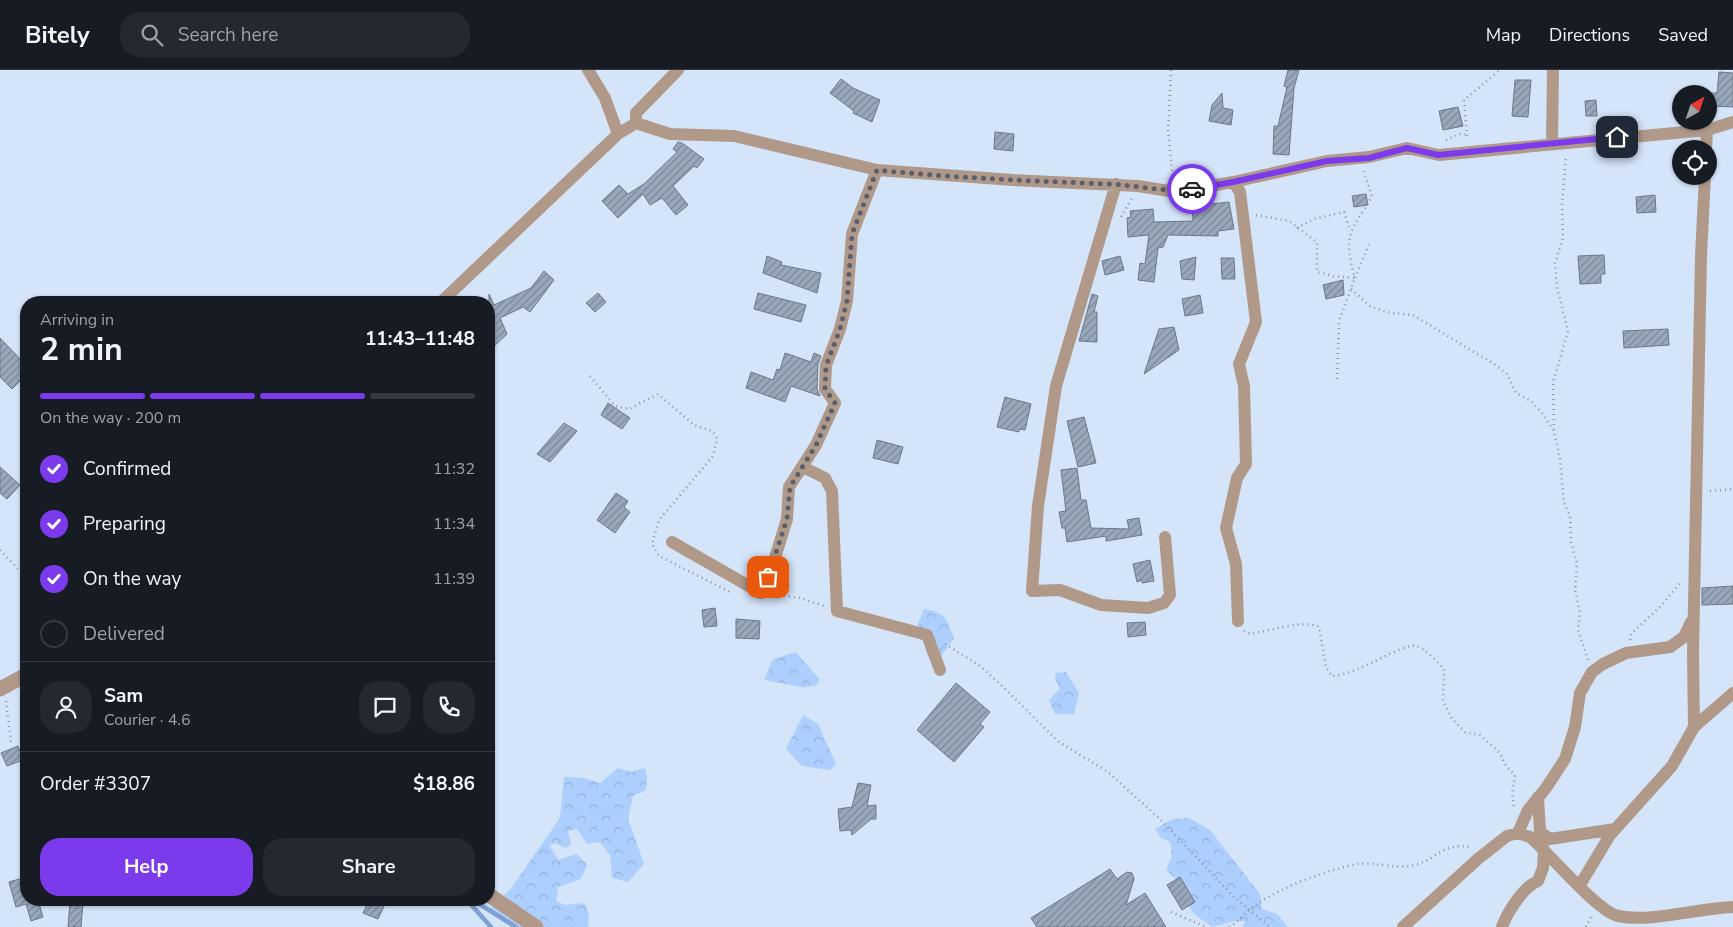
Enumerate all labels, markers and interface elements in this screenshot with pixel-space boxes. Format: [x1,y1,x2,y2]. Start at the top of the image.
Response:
search box [120,12,470,57]
text: Bitely [25,19,90,51]
icon: search [138,21,166,49]
text: Search here [178,22,278,48]
text: Map [1486,23,1521,47]
text: Directions [1549,23,1630,47]
text: Saved [1658,23,1708,47]
north arrow [1672,85,1718,130]
map controls [1672,85,1717,185]
pin [1596,116,1638,158]
icon: home [1603,123,1631,151]
button: locate [1672,140,1717,185]
courier [1167,164,1217,214]
icon: car [1178,175,1206,203]
text: Arriving in [40,309,114,331]
text: 11:43–11:48 [365,326,475,352]
text: 2 min [40,328,123,371]
text: On the way · 200 m [40,407,181,429]
icon: check [40,455,68,483]
text: Confirmed [83,456,171,482]
text: 11:32 [433,458,475,480]
icon: check [40,510,68,538]
text: Preparing [83,511,166,537]
text: 11:34 [433,513,475,535]
pin [747,556,789,598]
icon: bag [754,563,782,591]
icon: check [40,565,68,593]
text: On the way [83,566,181,592]
text: 11:39 [433,568,475,590]
text: Delivered [83,621,165,647]
button: person [40,681,92,733]
button: chat [359,681,411,733]
button: phone [423,681,475,733]
text: Sam [104,683,143,709]
text: Courier · 4.6 [104,709,190,731]
text: Order #3307 [40,771,151,797]
text: $18.86 [413,771,475,797]
button: Help [40,838,253,896]
button: Share [263,838,475,896]

